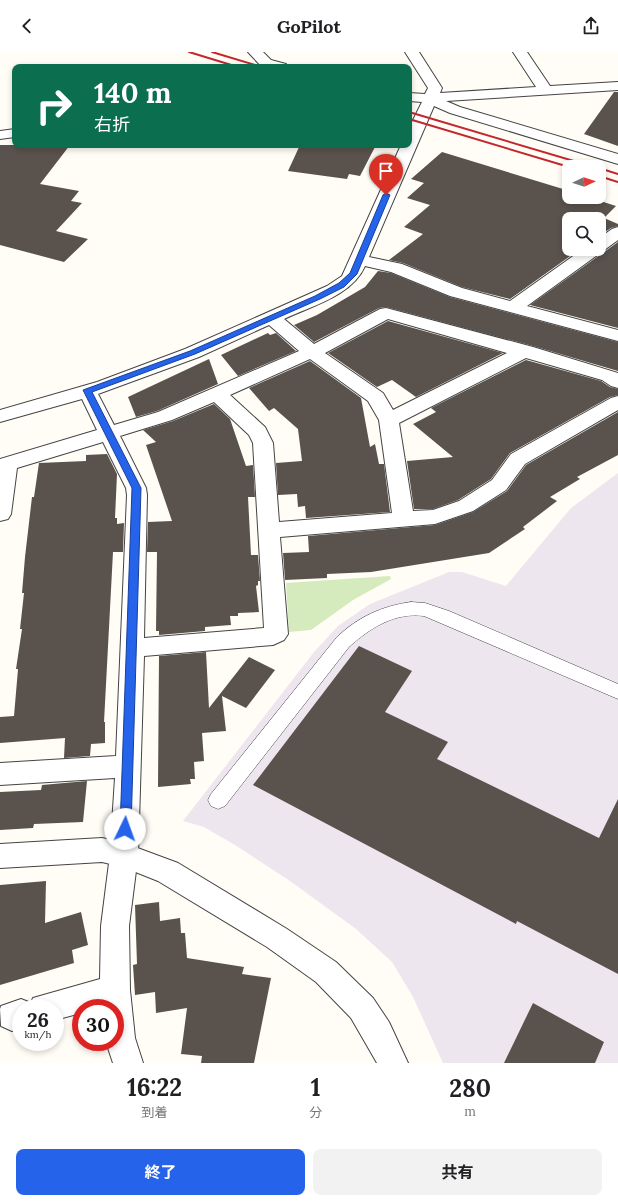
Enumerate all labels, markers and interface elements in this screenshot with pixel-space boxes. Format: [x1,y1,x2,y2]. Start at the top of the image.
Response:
icon: back [16,15,38,37]
text: GoPilot [277,15,341,38]
icon: share [580,15,602,37]
text: 140 m [94,75,172,111]
icon: right [28,80,80,132]
text: 右折 [94,113,130,136]
pin [369,154,403,195]
icon: arrive [375,160,397,182]
north arrow [562,160,606,204]
map controls [562,160,606,256]
button: search [562,212,606,256]
position arrow [104,808,146,850]
speed limit sign: 30 [72,999,124,1051]
text: 26 [27,1007,49,1032]
text: km/h [24,1028,52,1041]
text: 16:22 [127,1072,182,1103]
text: 1 [311,1072,321,1103]
text: 280 [449,1073,491,1104]
text: m [464,1103,476,1120]
text: 到着 [142,1104,168,1121]
text: 分 [309,1104,322,1121]
button: 終了 [16,1149,305,1195]
button: 共有 [313,1149,602,1195]

